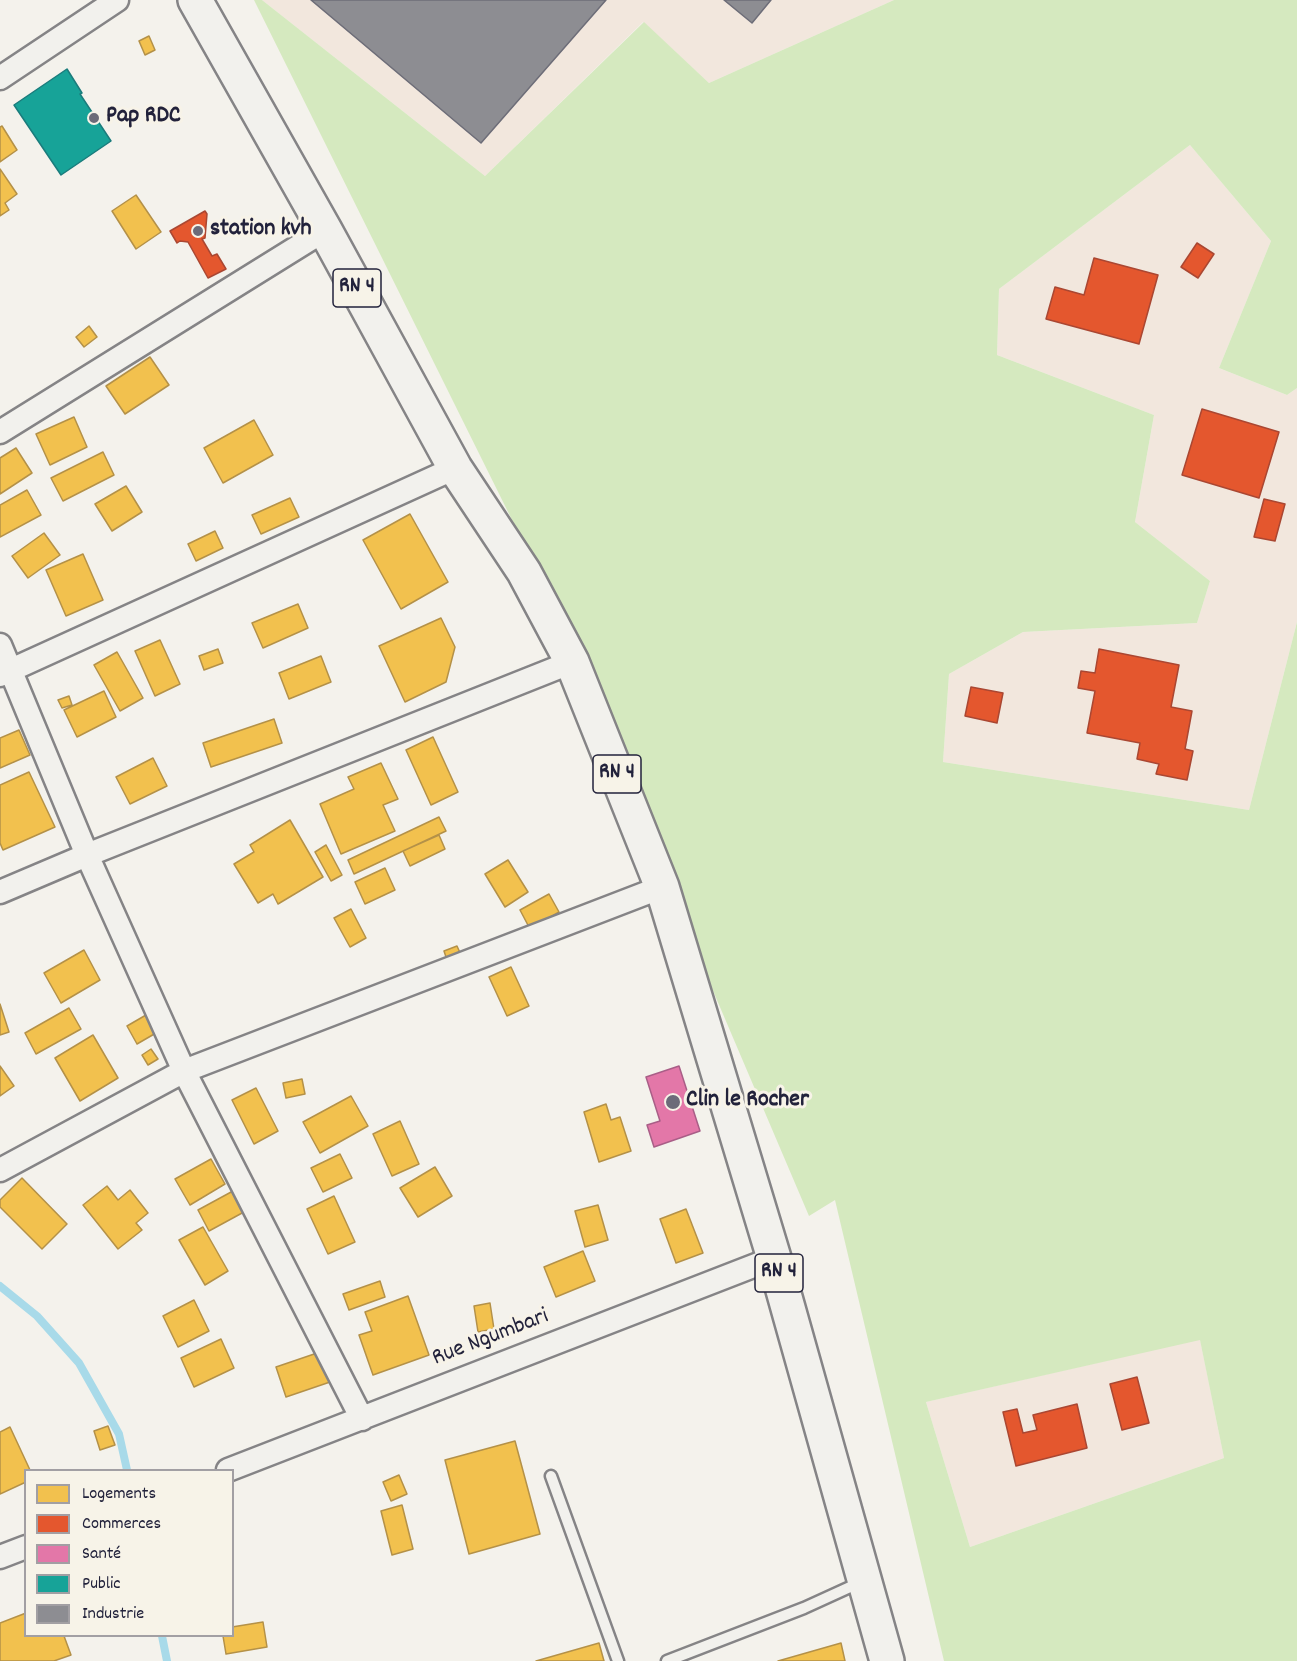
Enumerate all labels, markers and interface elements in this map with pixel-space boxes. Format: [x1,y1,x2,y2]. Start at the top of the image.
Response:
place label: Pap RDC [106,104,181,132]
marker: Pap RDC [87,111,101,125]
place label: station kvh [210,217,312,245]
marker: station kvh [191,224,205,238]
road number: RN 4 [333,269,381,307]
road number: RN 4 [593,755,641,793]
place label: Clin le Rocher [686,1088,809,1116]
marker: Clin le Rocher [664,1093,682,1111]
road number: RN 4 [755,1254,803,1292]
street label: Rue Ngumbari [429,1304,553,1374]
legend [24,1469,234,1637]
text: Logements [82,1482,156,1507]
text: Commerces [82,1512,161,1537]
text: Santé [82,1542,121,1567]
text: Public [82,1572,121,1597]
text: Industrie [82,1602,144,1627]

